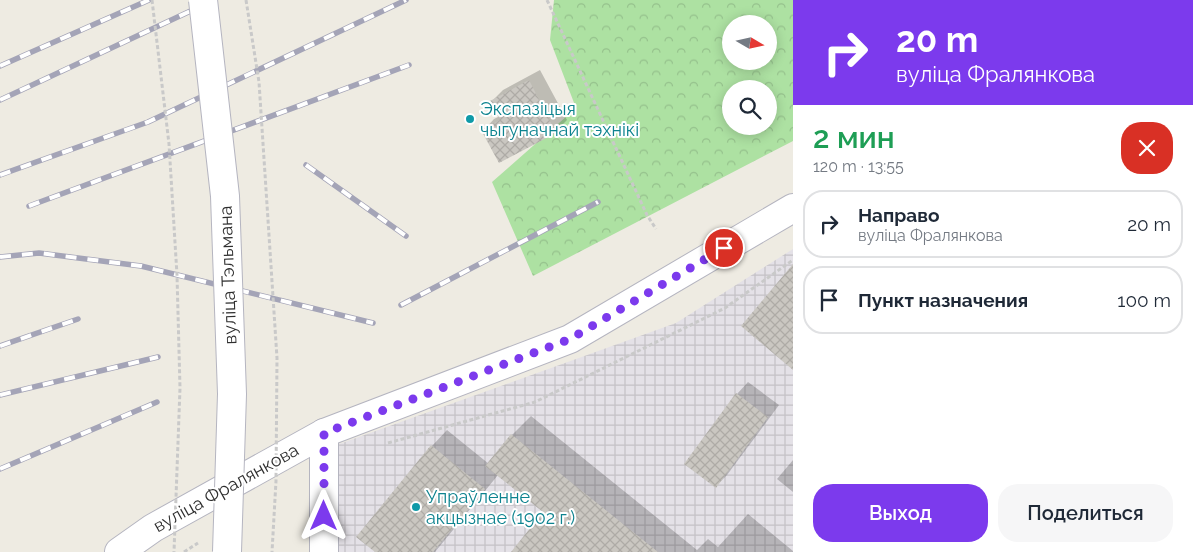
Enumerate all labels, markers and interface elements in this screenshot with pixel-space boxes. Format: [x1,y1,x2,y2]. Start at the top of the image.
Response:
north arrow [722,15,778,70]
map controls [722,15,777,135]
text: 20 m [896,19,978,60]
icon: right [813,20,878,85]
text: вуліца Фралянкова [896,61,1095,87]
button: search [722,80,777,135]
place label: Экспазіцыя чыгуначнай тэхнікі [480,98,639,140]
marker: Экспазіцыя чыгуначнай тэхнікі [464,113,476,125]
text: 2 мин [813,120,895,155]
button: close [1121,122,1173,174]
text: 120 m · 13:55 [813,157,904,176]
text: Направо [858,204,939,226]
street label: вуліца Тэльмана [215,205,240,345]
icon: right [815,210,843,238]
text: 20 m [1127,213,1171,235]
text: вуліца Фралянкова [858,226,1003,245]
pin [703,227,745,269]
icon: arrive [710,234,738,262]
icon: arrive [815,286,843,314]
text: Пункт назначения [858,289,1028,311]
text: 100 m [1117,289,1171,311]
street label: вуліца Фралянкова [149,439,302,536]
button: Выход [813,484,988,542]
button: Поделиться [998,484,1173,542]
place label: Упраўленне акцызнае (1902 г.) [426,486,575,528]
position arrow [297,489,349,541]
marker: Упраўленне акцызнае (1902 г.) [410,501,422,513]

